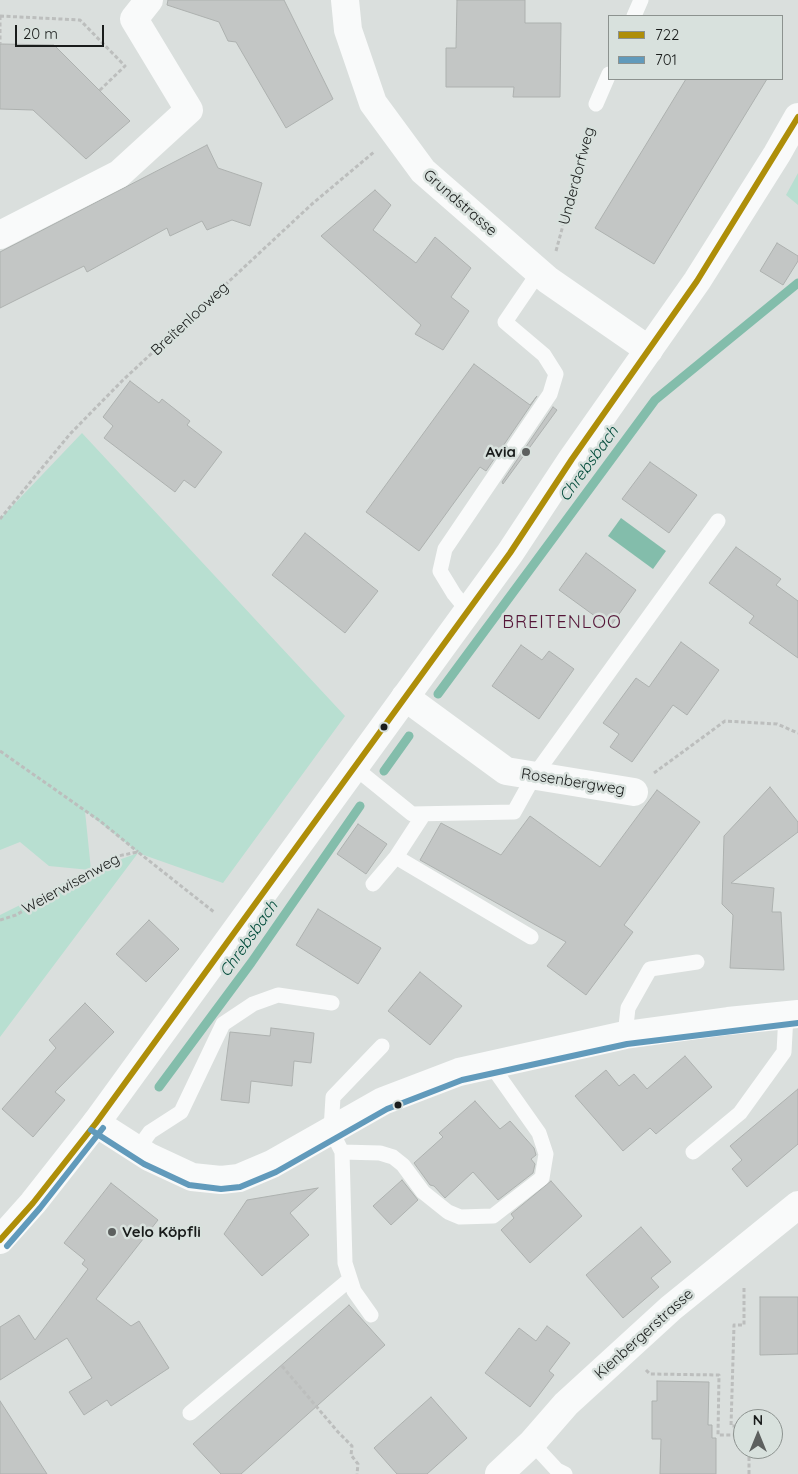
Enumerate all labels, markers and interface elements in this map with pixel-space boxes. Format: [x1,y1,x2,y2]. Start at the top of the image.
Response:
scale bar [18,15,106,47]
legend [608,15,783,80]
text: 20 m [23,24,58,43]
text: 722 [655,25,679,44]
text: 701 [655,50,677,69]
street label: Underdorfweg [555,125,599,227]
street label: Grundstrasse [419,166,501,240]
street label: Breitenlooweg [147,278,233,360]
water label: Chrebsbach [555,423,623,505]
place label: Avia [485,443,516,461]
marker: Avia [520,446,532,458]
district label: BREITENLOO [501,612,623,634]
unlabelled marker [379,722,389,732]
street label: Rosenbergweg [520,765,626,799]
street label: Weierwisenweg [19,850,123,918]
water label: Chrebsbach [216,897,282,981]
unlabelled marker [393,1100,403,1110]
place label: Velo Köpfli [122,1223,201,1241]
marker: Velo Köpfli [106,1226,118,1238]
street label: Kienbergerstrasse [591,1285,697,1383]
north arrow [733,1409,783,1459]
text: N [753,1411,763,1429]

